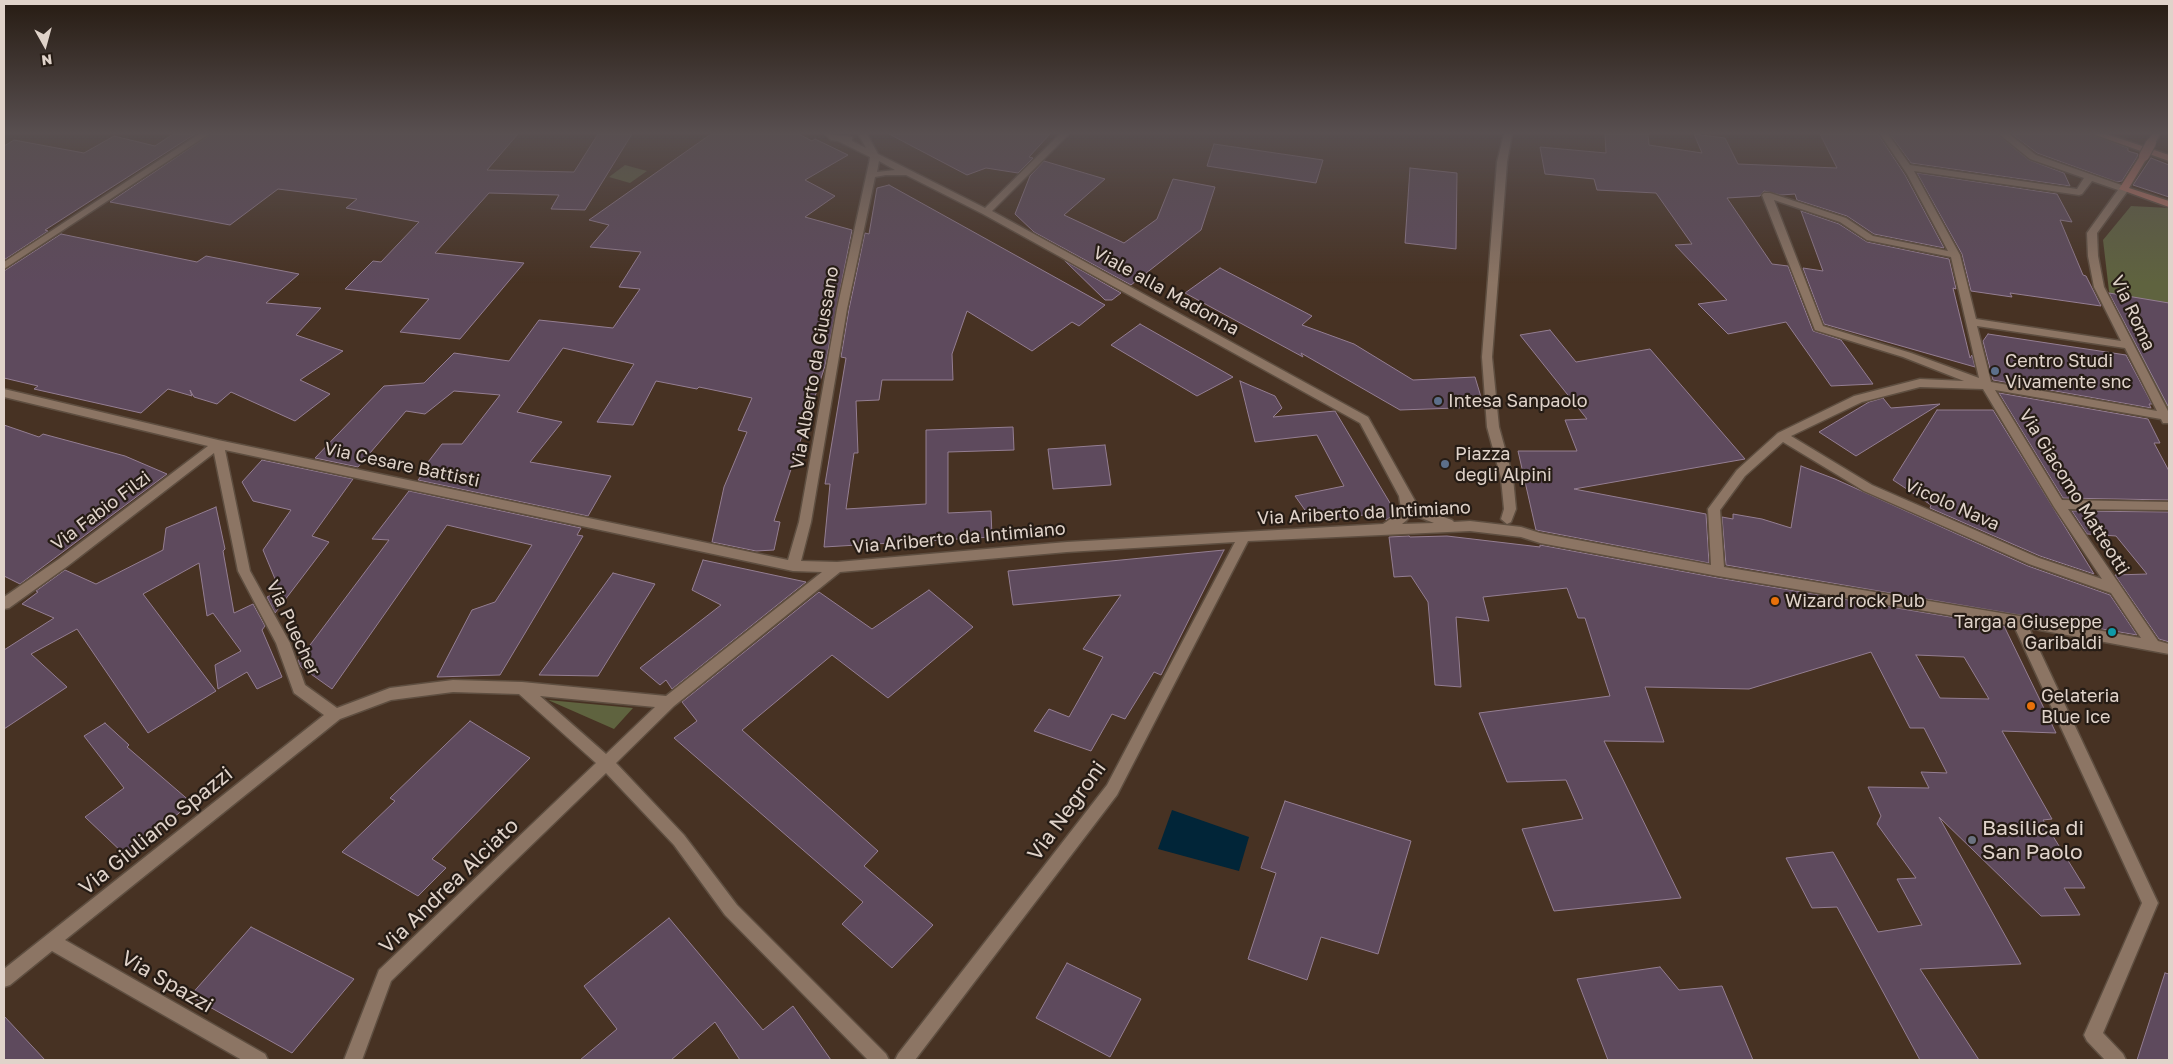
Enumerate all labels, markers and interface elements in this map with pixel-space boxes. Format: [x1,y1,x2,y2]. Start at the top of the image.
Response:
north arrow [20,20,70,70]
text: N [41,51,53,69]
street label: Viale alla Madonna [1089,242,1243,340]
street label: Via Alberto da Giussano [787,265,843,471]
street label: Via Roma [2106,272,2160,354]
place label: Centro Studi Vivamente snc [2005,350,2131,392]
marker: Centro Studi Vivamente snc [1989,365,2001,377]
place label: Intesa Sanpaolo [1448,390,1588,412]
marker: Intesa Sanpaolo [1432,395,1444,407]
street label: Via Giacomo Matteotti [2014,405,2134,579]
street label: Via Cesare Battisti [322,438,482,492]
place label: Piazza degli Alpini [1455,443,1552,486]
marker: Piazza degli Alpini [1439,458,1451,470]
street label: Via Fabio Filzi [47,467,155,555]
street label: Vicolo Nava [1901,474,2003,536]
street label: Via Ariberto da Intimiano [1257,497,1471,529]
street label: Via Ariberto da Intimiano [851,518,1067,558]
street label: Via Puecher [261,577,325,679]
place label: Wizard rock Pub [1785,590,1925,612]
marker: Wizard rock Pub [1769,595,1781,607]
place label: Targa a Giuseppe Garibaldi [1954,611,2102,654]
marker: Targa a Giuseppe Garibaldi [2106,626,2118,638]
place label: Gelateria Blue Ice [2041,685,2120,728]
marker: Gelateria Blue Ice [2025,700,2037,712]
street label: Via Negroni [1022,756,1112,866]
street label: Via Giuliano Spazzi [74,761,238,901]
street label: Via Andrea Alciato [374,813,524,959]
place label: Basilica di San Paolo [1982,815,2084,865]
marker: Basilica di San Paolo [1966,834,1978,846]
street label: Via Spazzi [116,946,218,1018]

